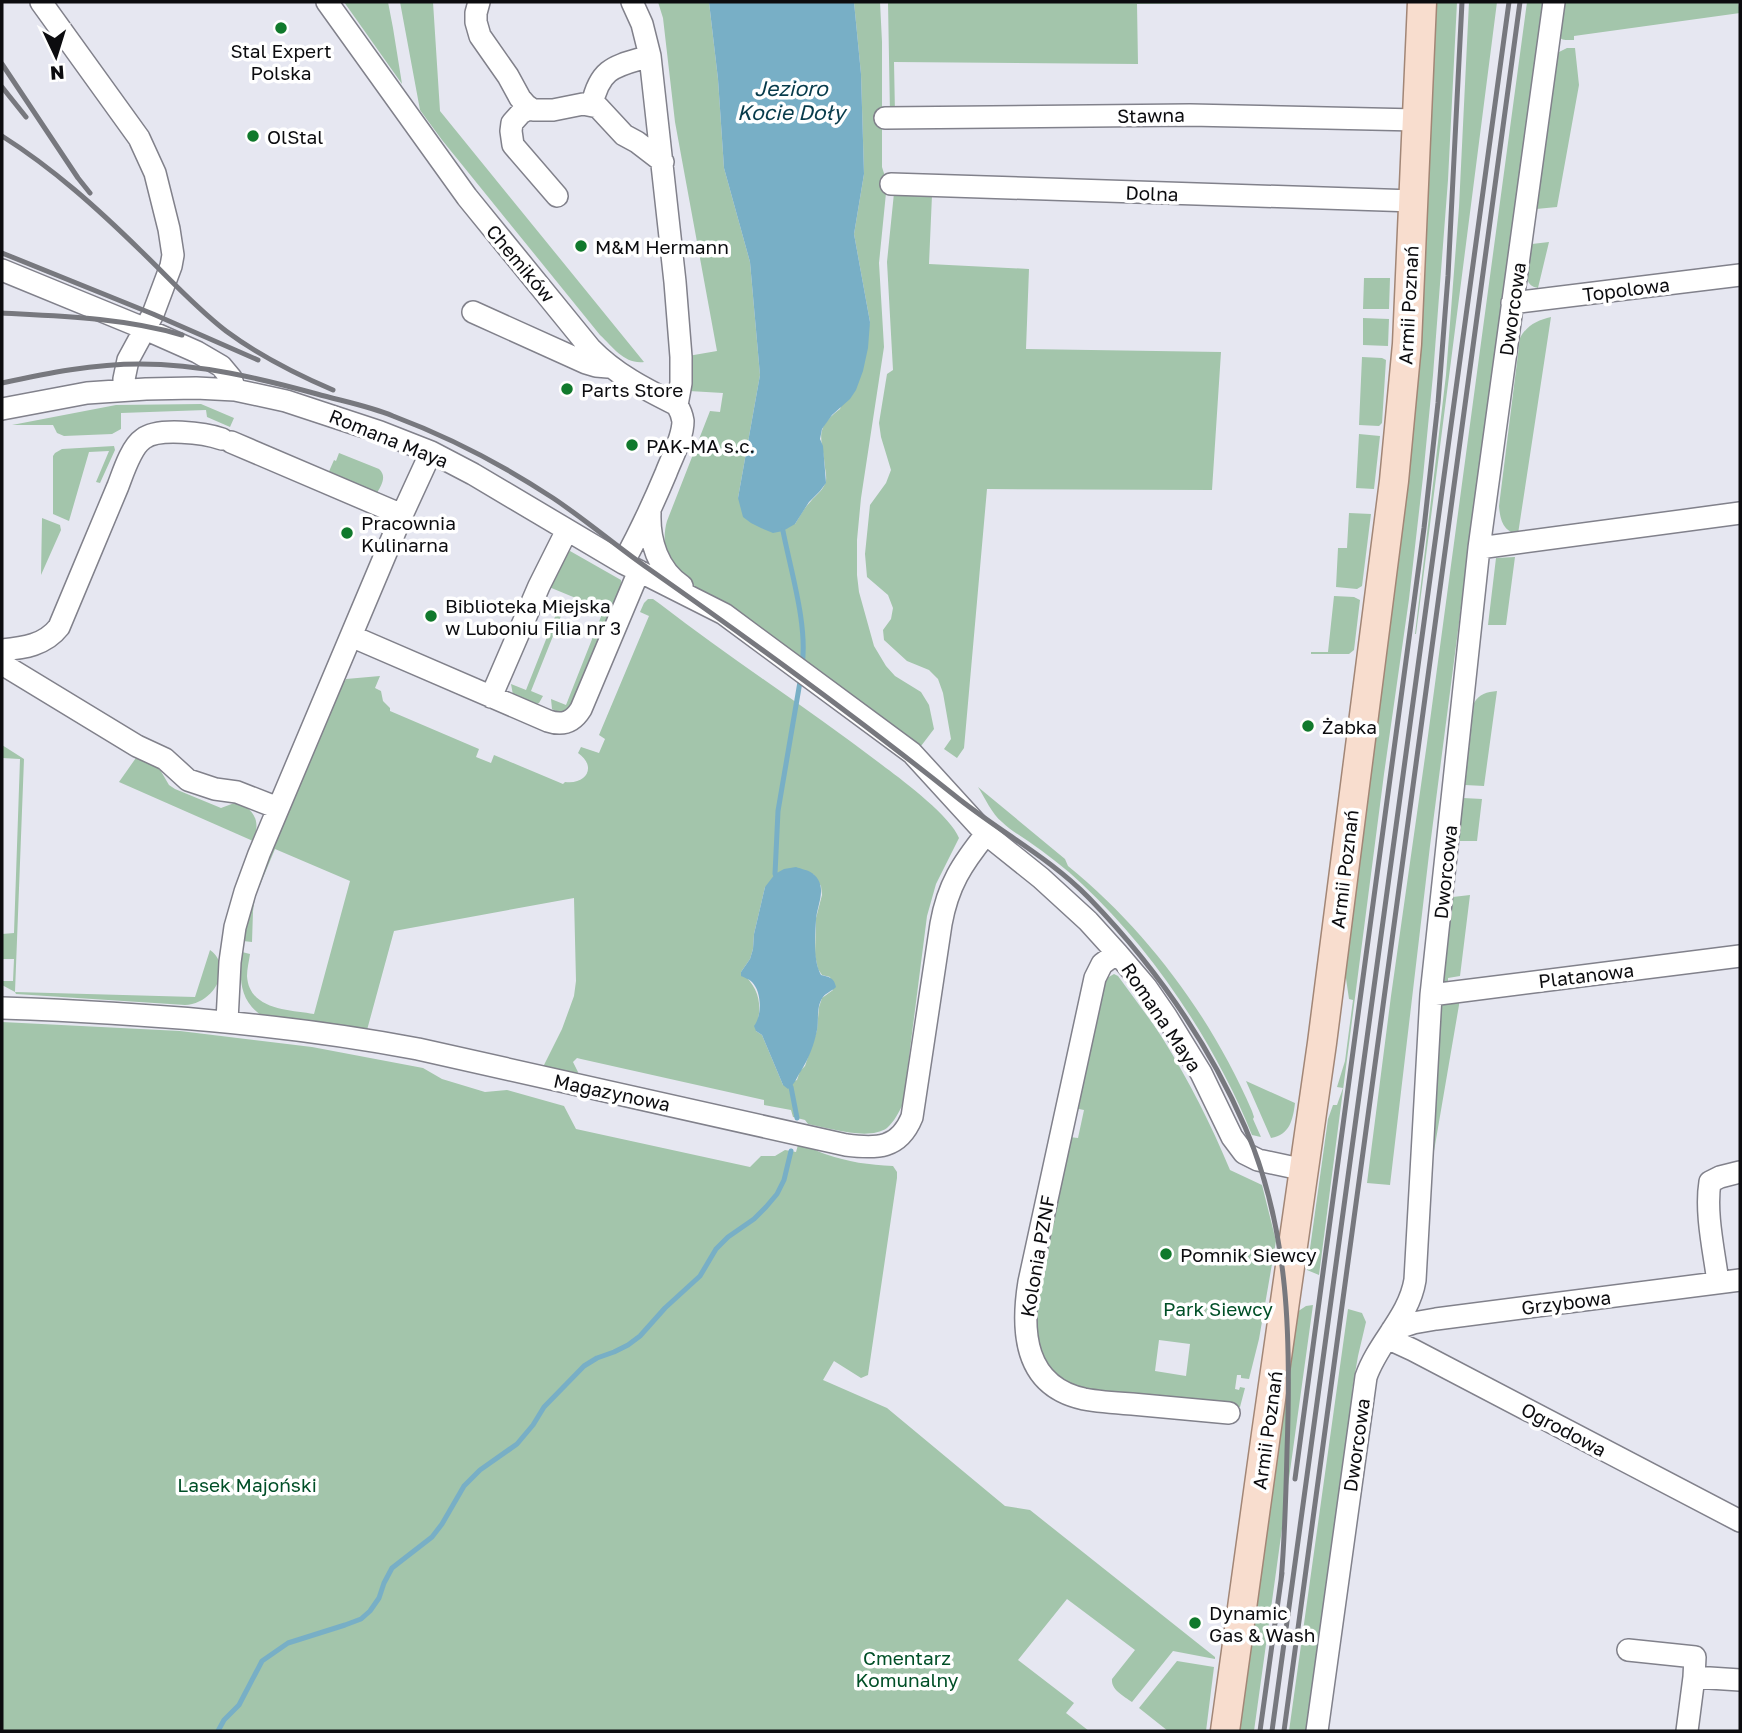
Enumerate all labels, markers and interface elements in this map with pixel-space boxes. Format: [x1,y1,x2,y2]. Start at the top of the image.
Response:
marker: Stal Expert Polska [273,20,289,36]
north arrow [21,21,91,91]
place label: Stal Expert Polska [230,39,332,84]
text: N [49,61,65,85]
water label: Jezioro Kocie Doły [737,75,848,125]
street label: Stawna [1117,103,1185,127]
place label: OlStal [267,125,323,148]
marker: OlStal [245,128,261,144]
street label: Dolna [1125,181,1179,205]
street label: Chemików [482,219,560,307]
place label: M&M Hermann [595,235,729,258]
marker: M&M Hermann [573,238,589,254]
street label: Armii Poznań [1393,245,1423,365]
street label: Dworcowa [1494,261,1530,357]
street label: Topolowa [1581,272,1671,306]
place label: Parts Store [581,378,683,401]
marker: Parts Store [559,381,575,397]
street label: Romana Maya [326,404,452,472]
place label: PAK-MA s.c. [646,434,755,457]
marker: PAK-MA s.c. [624,437,640,453]
place label: Pracownia Kulinarna [361,511,456,556]
marker: Pracownia Kulinarna [339,525,355,541]
place label: Biblioteka Miejska w Luboniu Filia nr 3 [445,594,621,639]
marker: Biblioteka Miejska w Luboniu Filia nr 3 [423,608,439,624]
place label: Żabka [1322,715,1377,738]
marker: Żabka [1300,718,1316,734]
street label: Armii Poznań [1325,808,1363,930]
street label: Dworcowa [1429,824,1461,920]
street label: Romana Maya [1117,958,1207,1076]
street label: Platanowa [1537,958,1635,992]
street label: Magazynowa [552,1068,672,1116]
street label: Kolonia PZNF [1015,1193,1059,1319]
place label: Pomnik Siewcy [1180,1243,1317,1266]
marker: Pomnik Siewcy [1158,1246,1174,1262]
street label: Grzybowa [1520,1285,1612,1319]
park label: Park Siewcy [1163,1297,1273,1320]
street label: Armii Poznań [1247,1369,1287,1491]
street label: Dworcowa [1338,1397,1374,1493]
street label: Ogrodowa [1518,1397,1610,1461]
park label: Lasek Majoński [177,1473,317,1496]
place label: Dynamic Gas & Wash [1209,1601,1315,1646]
marker: Dynamic Gas & Wash [1187,1615,1203,1631]
park label: Cmentarz Komunalny [856,1646,959,1691]

